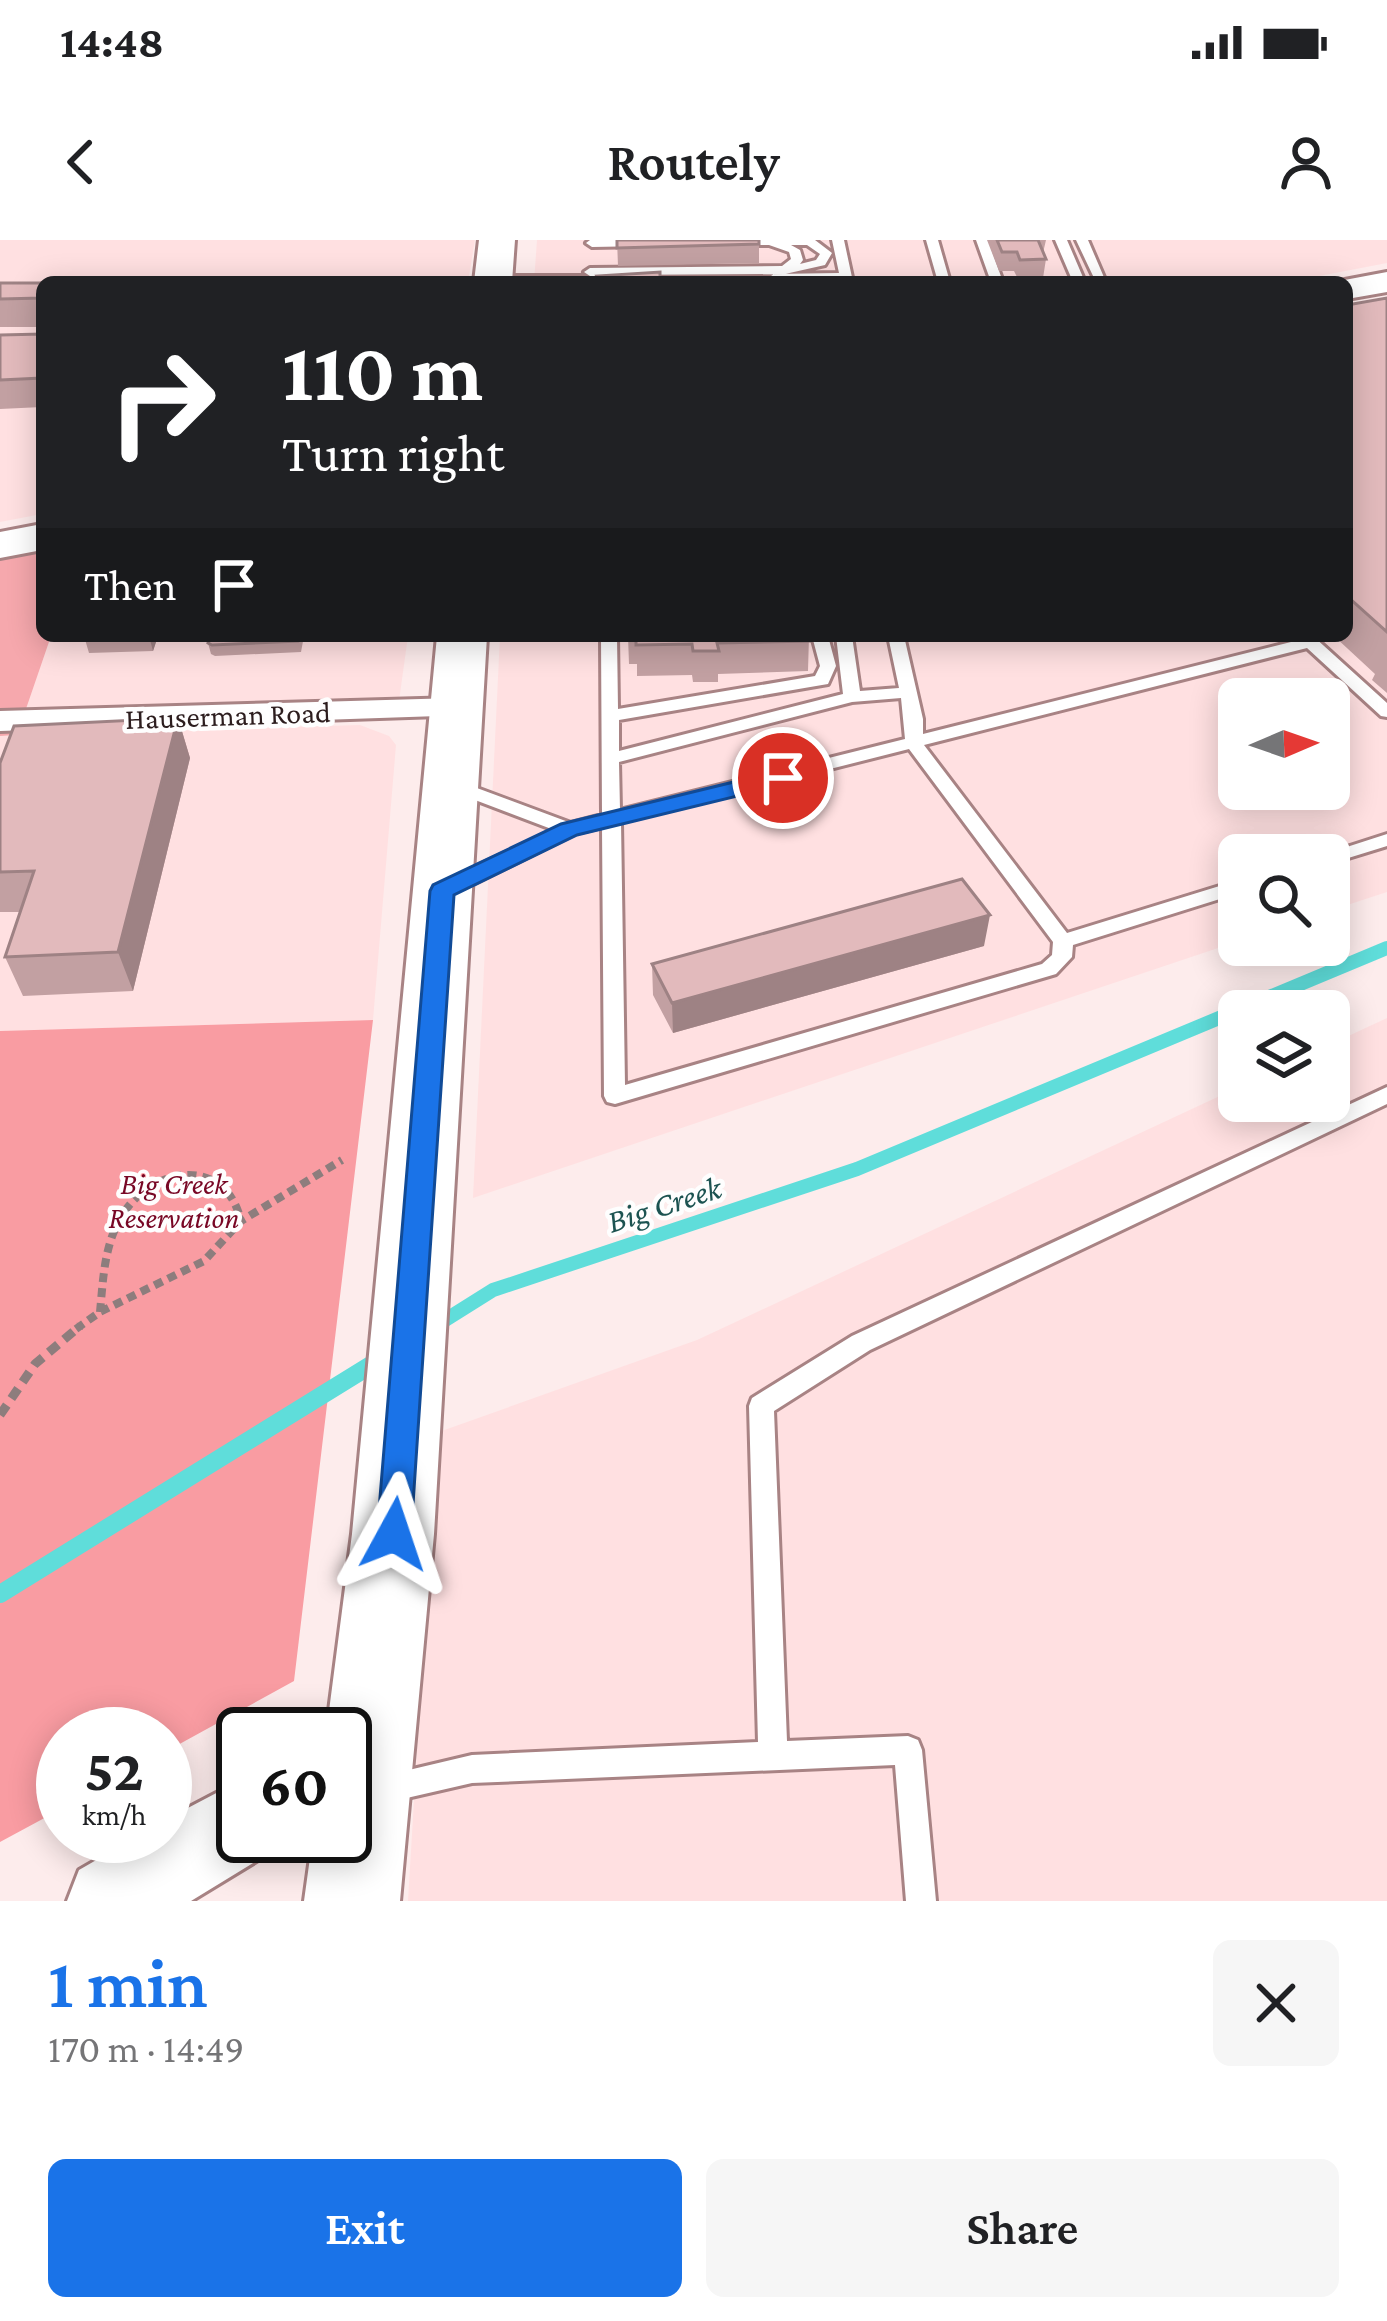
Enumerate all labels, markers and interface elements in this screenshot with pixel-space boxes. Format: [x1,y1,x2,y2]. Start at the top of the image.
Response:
text: 14:48 [60,17,164,67]
icon: back [48,129,114,195]
icon: person [1273,129,1339,195]
text: Routely [607,132,780,192]
icon: right [84,324,240,480]
text: 110 m [282,325,483,418]
text: Turn right [282,423,504,483]
icon: arrive [201,552,267,618]
text: Then [84,560,177,610]
north arrow [1218,678,1350,810]
map controls [1218,678,1350,1122]
street label: Hauserman Road [125,695,332,735]
pin [732,727,834,829]
icon: arrive [750,745,816,811]
button: search [1218,834,1350,966]
button: layers [1218,990,1350,1122]
park label: Big Creek Reservation [109,1167,239,1234]
water label: Big Creek [602,1168,727,1240]
position arrow [331,1471,457,1597]
speed limit sign: 60 [216,1707,372,1863]
text: 52 [84,1736,144,1803]
text: km/h [82,1798,146,1831]
button: close [1213,1940,1339,2066]
text: 1 min [48,1942,208,2022]
text: 170 m · 14:49 [48,2027,244,2070]
button: Exit [48,2159,682,2297]
button: Share [706,2159,1339,2297]

